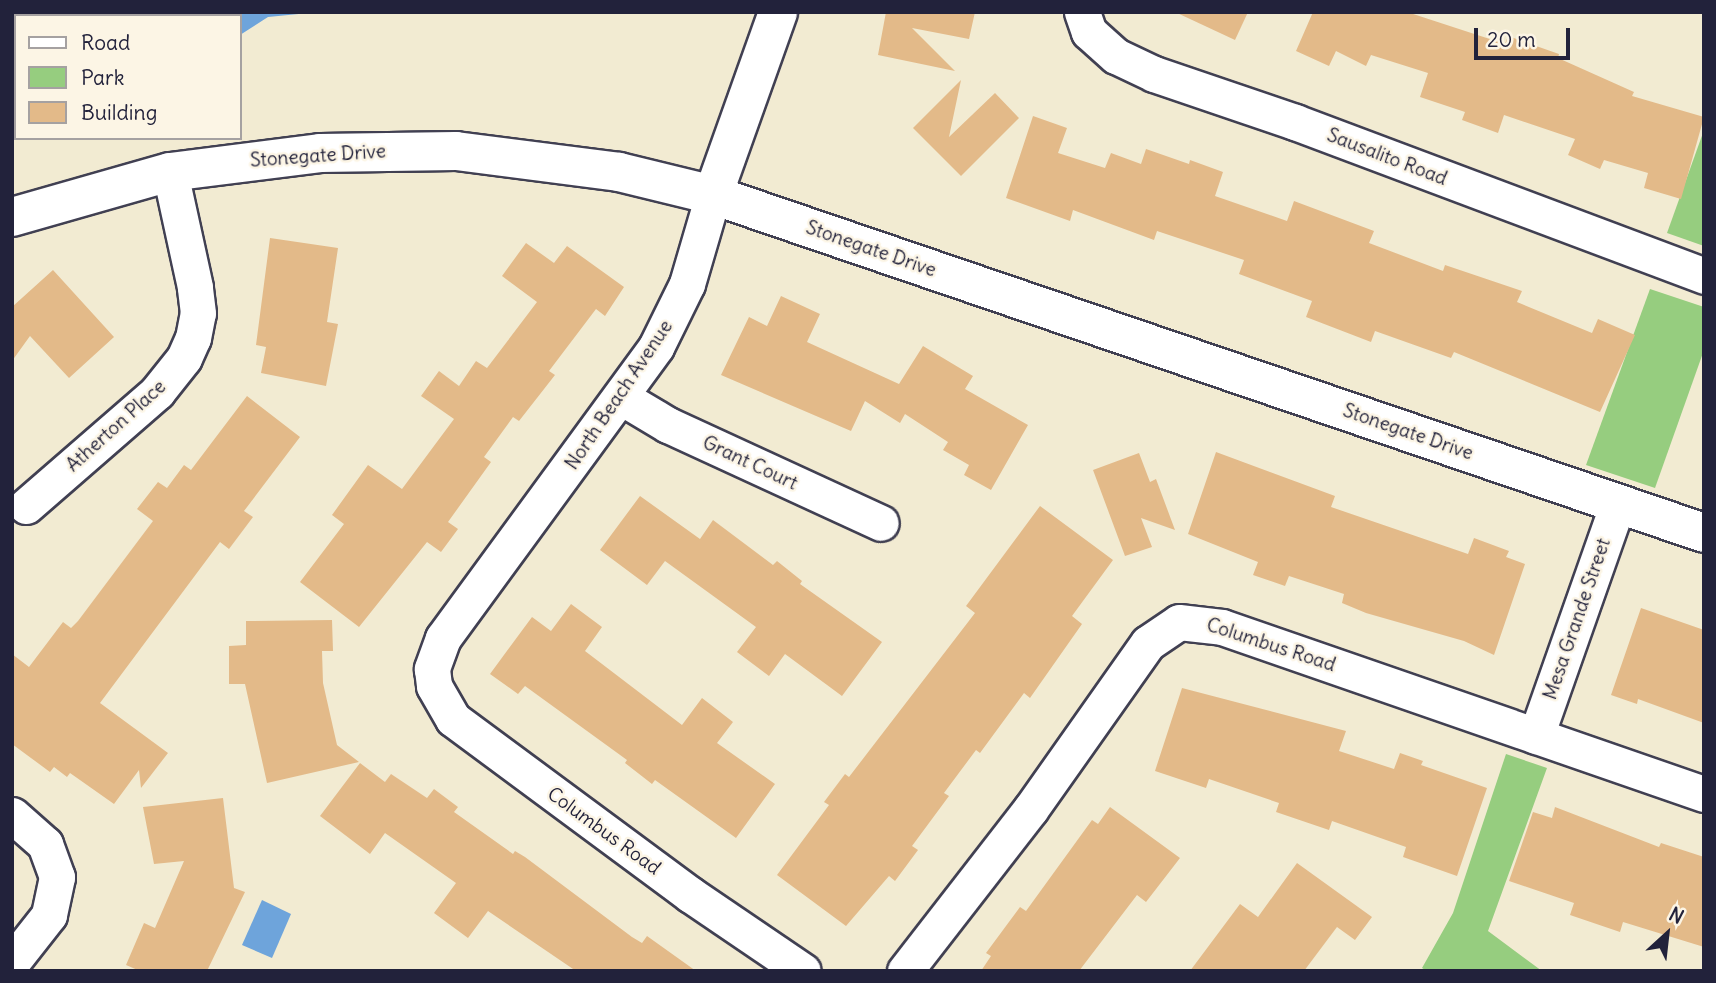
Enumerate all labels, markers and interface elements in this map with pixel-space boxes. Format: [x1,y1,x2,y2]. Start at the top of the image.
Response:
legend [14,14,242,140]
scale bar [1478,14,1574,58]
text: 20 m [1487,26,1536,53]
text: Road [81,29,130,56]
text: Park [81,64,124,91]
text: Building [81,99,157,126]
street label: Sausalito Road [1324,124,1450,190]
street label: Stonegate Drive [249,140,387,172]
street label: Stonegate Drive [803,216,939,282]
street label: North Beach Avenue [560,316,678,474]
street label: Atherton Place [62,375,170,477]
street label: Stonegate Drive [1340,399,1476,465]
street label: Grant Court [699,431,801,495]
street label: Mesa Grande Street [1539,535,1615,703]
street label: Columbus Road [1204,613,1338,677]
street label: Columbus Road [543,782,665,880]
north arrow [1632,899,1702,969]
text: N [1665,902,1688,929]

